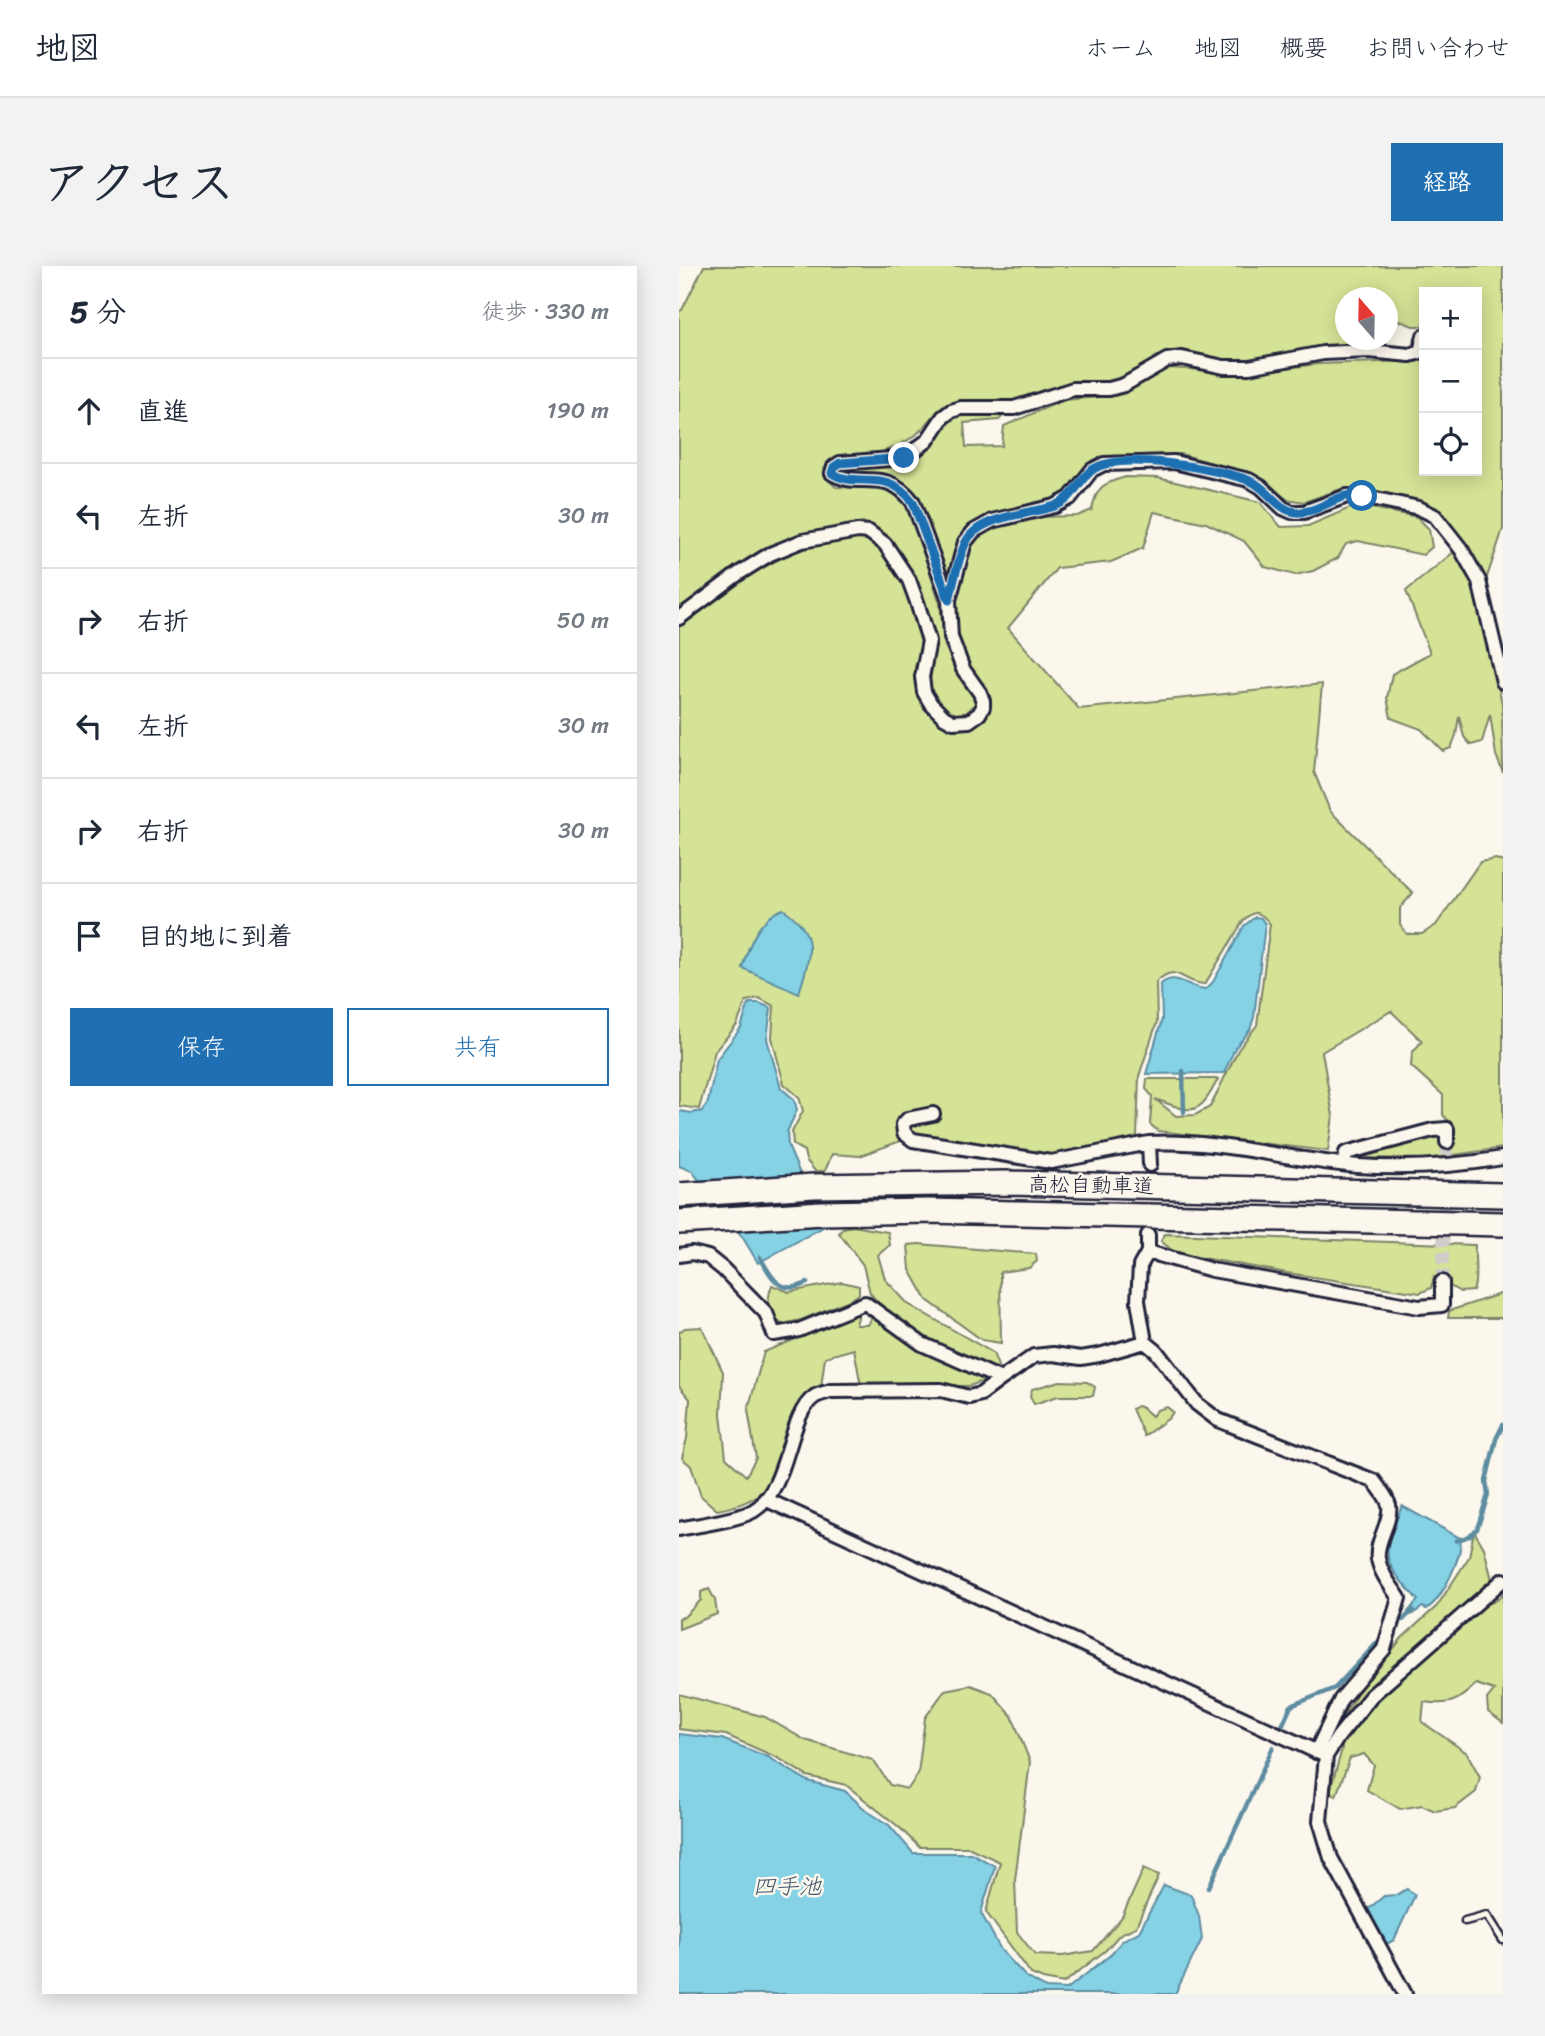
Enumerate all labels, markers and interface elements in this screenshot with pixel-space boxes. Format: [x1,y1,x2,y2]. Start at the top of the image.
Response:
text: 地図 [35,19,101,77]
text: ホーム [1085,27,1156,69]
text: 地図 [1194,27,1242,69]
text: 概要 [1280,27,1328,69]
text: お問い合わせ [1366,27,1510,69]
text: アクセス [42,139,235,226]
button: 経路 [1391,143,1503,221]
text: 5 分 [70,285,126,339]
north arrow [1335,287,1398,350]
map controls [1419,287,1482,476]
button: + [1419,287,1482,350]
text: 徒歩 · 330 m [481,291,609,332]
button: − [1419,350,1482,413]
text: 直進 [137,388,189,434]
text: 190 m [547,390,609,431]
icon: ahead [70,392,108,430]
button: locate [1419,413,1482,476]
route end [888,442,919,473]
route start [1346,480,1377,511]
text: 左折 [137,493,189,539]
text: 30 m [558,495,609,536]
icon: left [70,497,108,535]
text: 右折 [137,598,189,644]
text: 50 m [557,600,609,641]
icon: right [70,602,108,640]
text: 左折 [137,703,189,749]
text: 30 m [558,705,609,746]
icon: left [70,707,108,745]
text: 右折 [137,808,189,854]
text: 30 m [558,810,609,851]
icon: right [70,812,108,850]
text: 目的地に到着 [137,913,293,959]
icon: arrive [70,917,108,955]
button: 保存 [70,1008,333,1086]
button: 共有 [347,1008,609,1086]
street label: 高松自動車道 [1028,1165,1154,1205]
water label: 四手池 [753,1866,823,1907]

